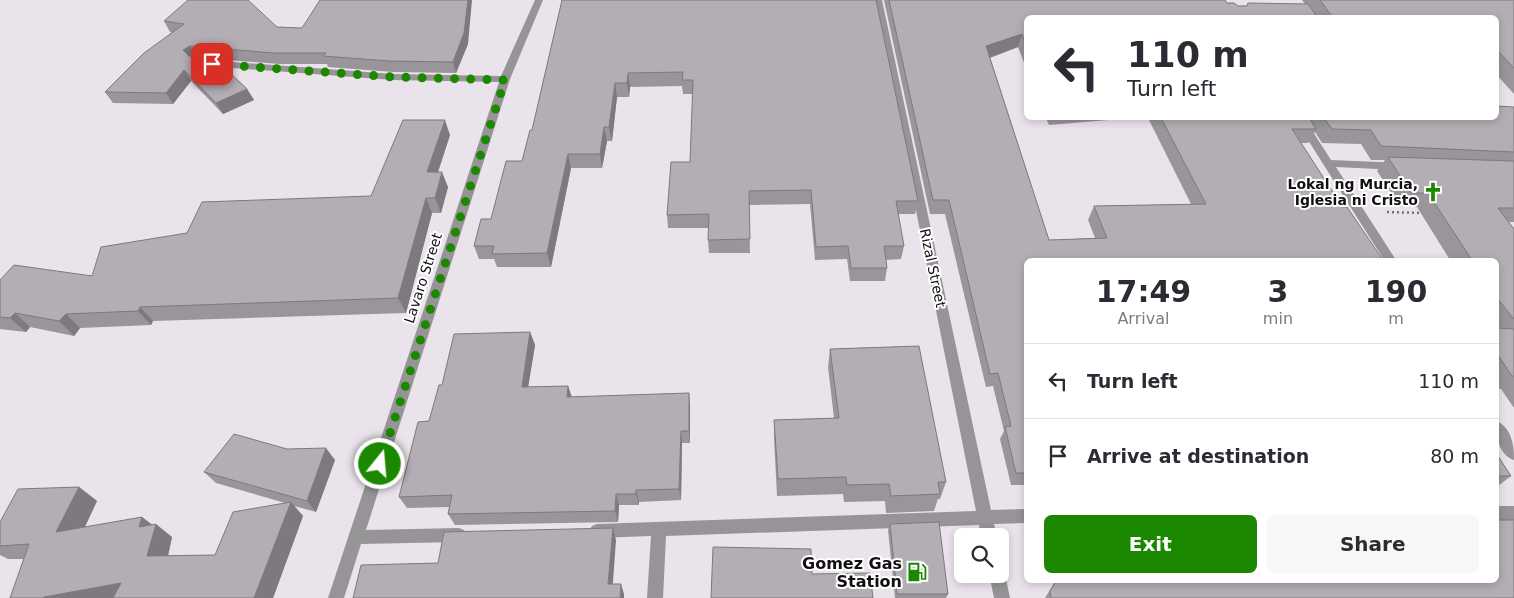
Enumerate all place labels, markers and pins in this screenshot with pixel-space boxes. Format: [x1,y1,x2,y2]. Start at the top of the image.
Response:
pin [191,43,233,85]
place label: Lokal ng Murcia, Iglesia ni Cristo [1288,176,1418,208]
church icon: Lokal ng Murcia, Iglesia ni Cristo [1422,181,1444,203]
place label: Gomez Gas Station [802,554,902,591]
fuel station icon: Gomez Gas Station [906,561,928,583]

